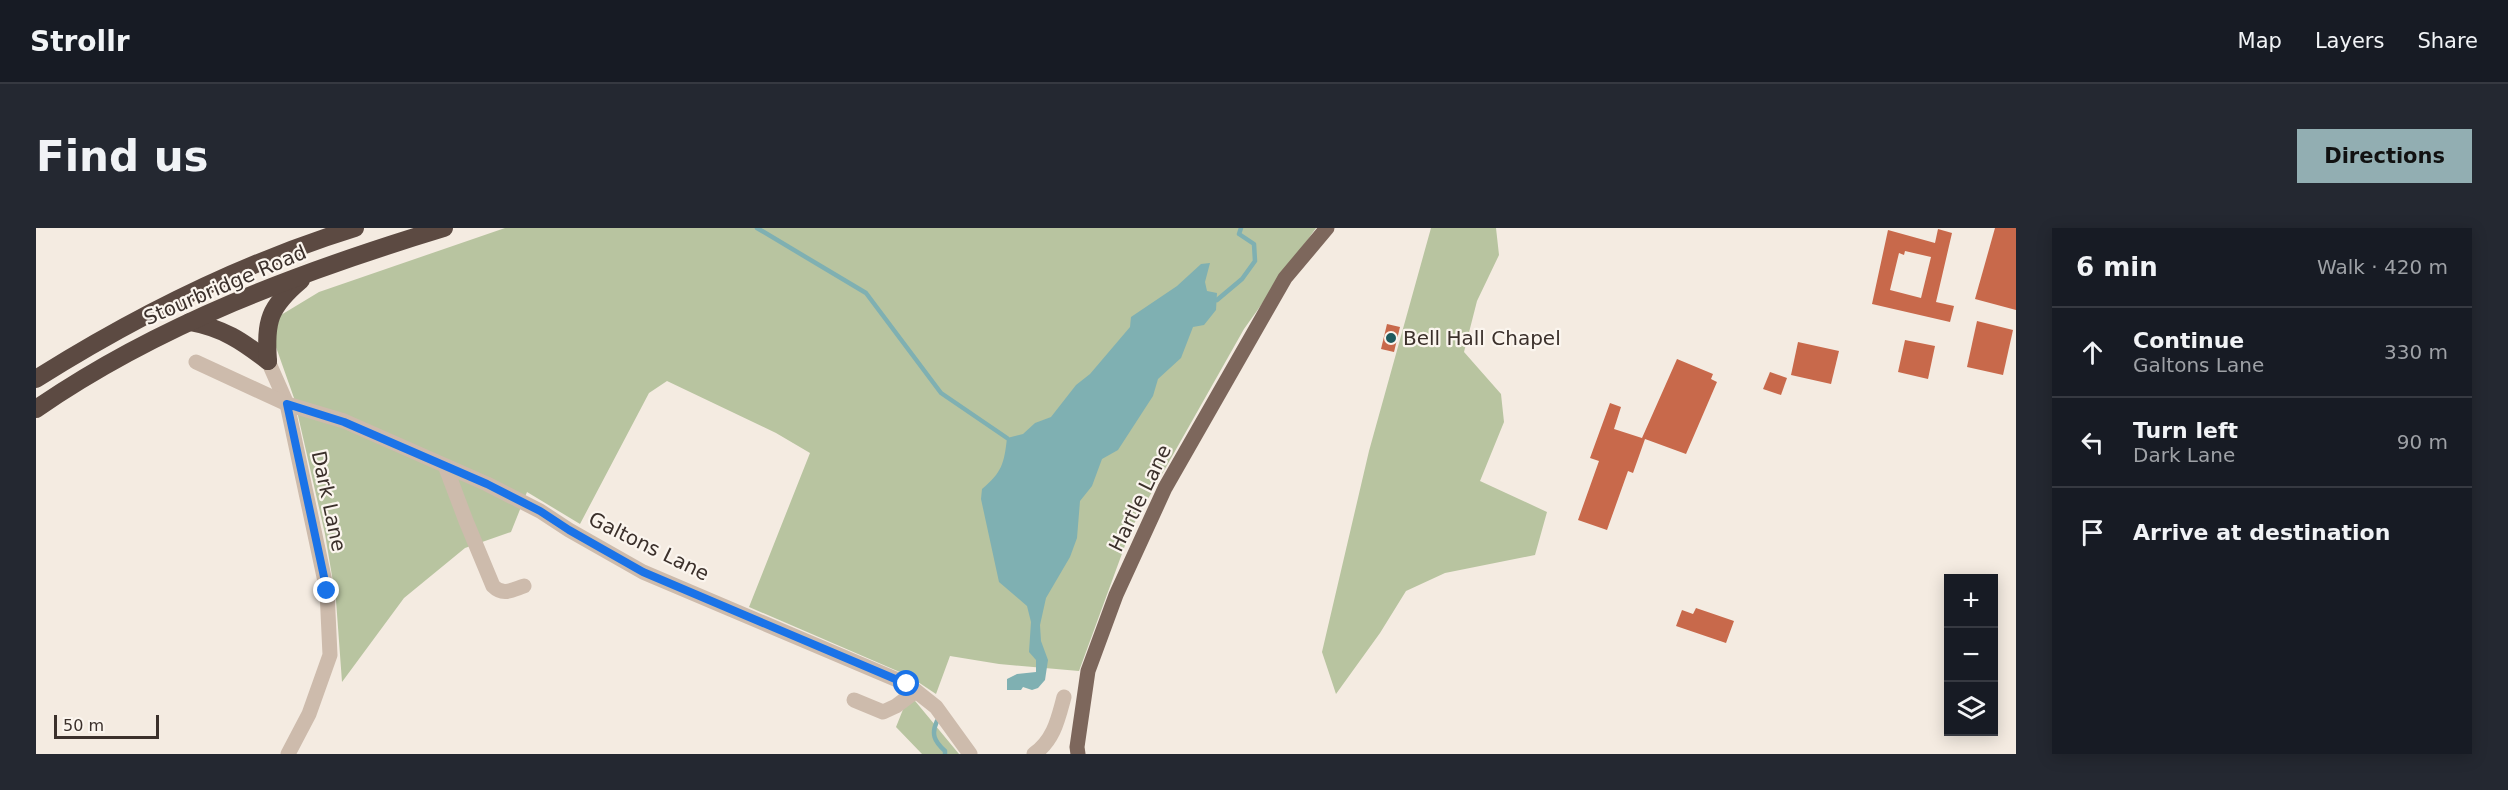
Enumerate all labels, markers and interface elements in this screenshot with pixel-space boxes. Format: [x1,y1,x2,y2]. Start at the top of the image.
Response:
text: Strollr [30,25,130,58]
text: Map [2238,29,2282,53]
text: Layers [2315,29,2384,53]
text: Share [2417,29,2478,53]
button: Directions [2297,129,2472,183]
text: Find us [36,132,209,181]
street label: Stourbridge Road [140,240,310,330]
text: 6 min [2076,252,2158,282]
text: Walk · 420 m [2317,255,2448,279]
place label: Bell Hall Chapel [1403,326,1561,350]
text: Continue [2133,328,2244,353]
marker: Bell Hall Chapel [1384,331,1398,345]
icon: ahead [2076,336,2109,369]
text: 330 m [2384,340,2448,364]
text: Galtons Lane [2133,353,2264,377]
text: Turn left [2133,418,2238,443]
icon: left [2076,426,2109,459]
text: 90 m [2397,430,2448,454]
street label: Hartle Lane [1104,441,1176,555]
text: Dark Lane [2133,443,2235,467]
street label: Dark Lane [307,449,351,553]
street label: Galtons Lane [585,506,713,586]
icon: arrive [2076,516,2109,549]
text: Arrive at destination [2133,520,2390,545]
map controls [1944,574,1998,736]
button: + [1944,574,1998,628]
route end [313,577,339,603]
button: − [1944,628,1998,682]
route start [893,670,919,696]
button: layers [1944,682,1998,736]
scale bar [54,712,159,739]
text: 50 m [63,716,104,735]

